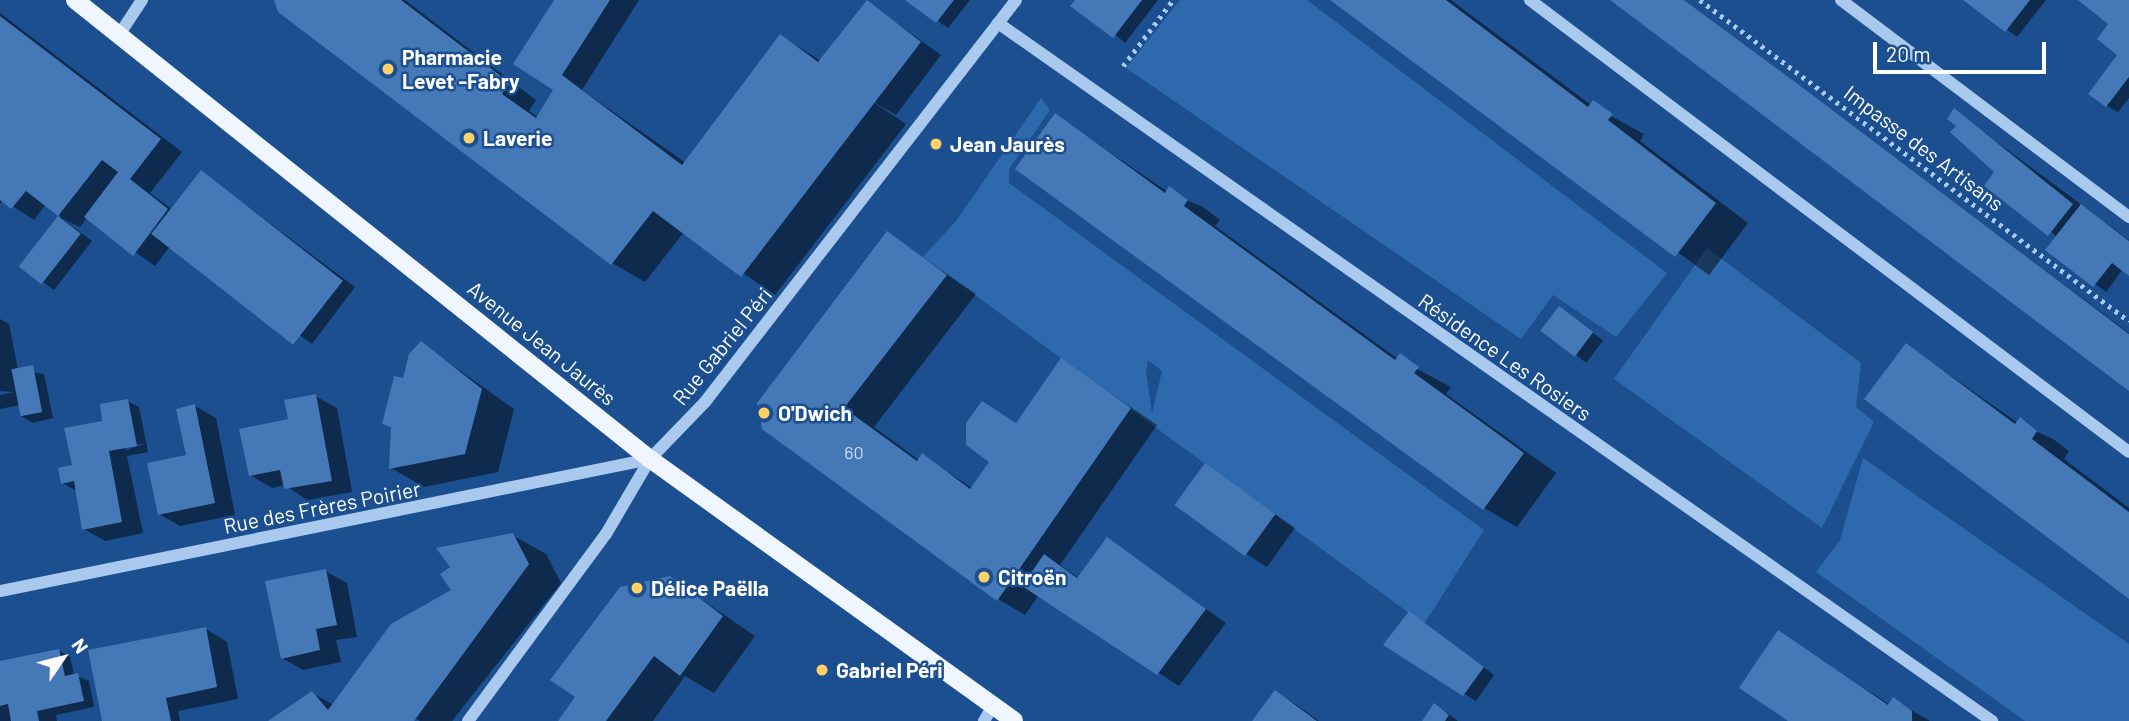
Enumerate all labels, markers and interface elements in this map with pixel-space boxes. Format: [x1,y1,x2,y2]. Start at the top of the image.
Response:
scale bar [1877,28,2050,72]
text: 20 m [1886,41,1931,66]
place label: Pharmacie Levet -Fabry [402,44,520,94]
marker: Pharmacie Levet -Fabry [380,61,396,77]
street label: Impasse des Artisans [1839,80,2009,216]
place label: Laverie [483,125,552,151]
marker: Laverie [461,130,477,146]
place label: Jean Jaurès [950,131,1065,157]
marker: Jean Jaurès [928,136,944,152]
street label: Avenue Jean Jaurès [463,276,621,410]
street label: Rue Gabriel Péri [667,282,777,410]
street label: Résidence Les Rosiers [1414,288,1596,426]
place label: O'Dwich [778,400,852,426]
marker: O'Dwich [756,405,772,421]
house number: 60 [844,441,864,463]
street label: Rue des Frères Poirier [221,476,423,538]
place label: Citroën [998,564,1066,590]
marker: Citroën [976,569,992,585]
place label: Délice Paëlla [651,575,769,601]
marker: Délice Paëlla [629,580,645,596]
north arrow [28,623,98,693]
text: N [68,634,94,657]
place label: Gabriel Péri [836,657,943,683]
marker: Gabriel Péri [814,662,830,678]

